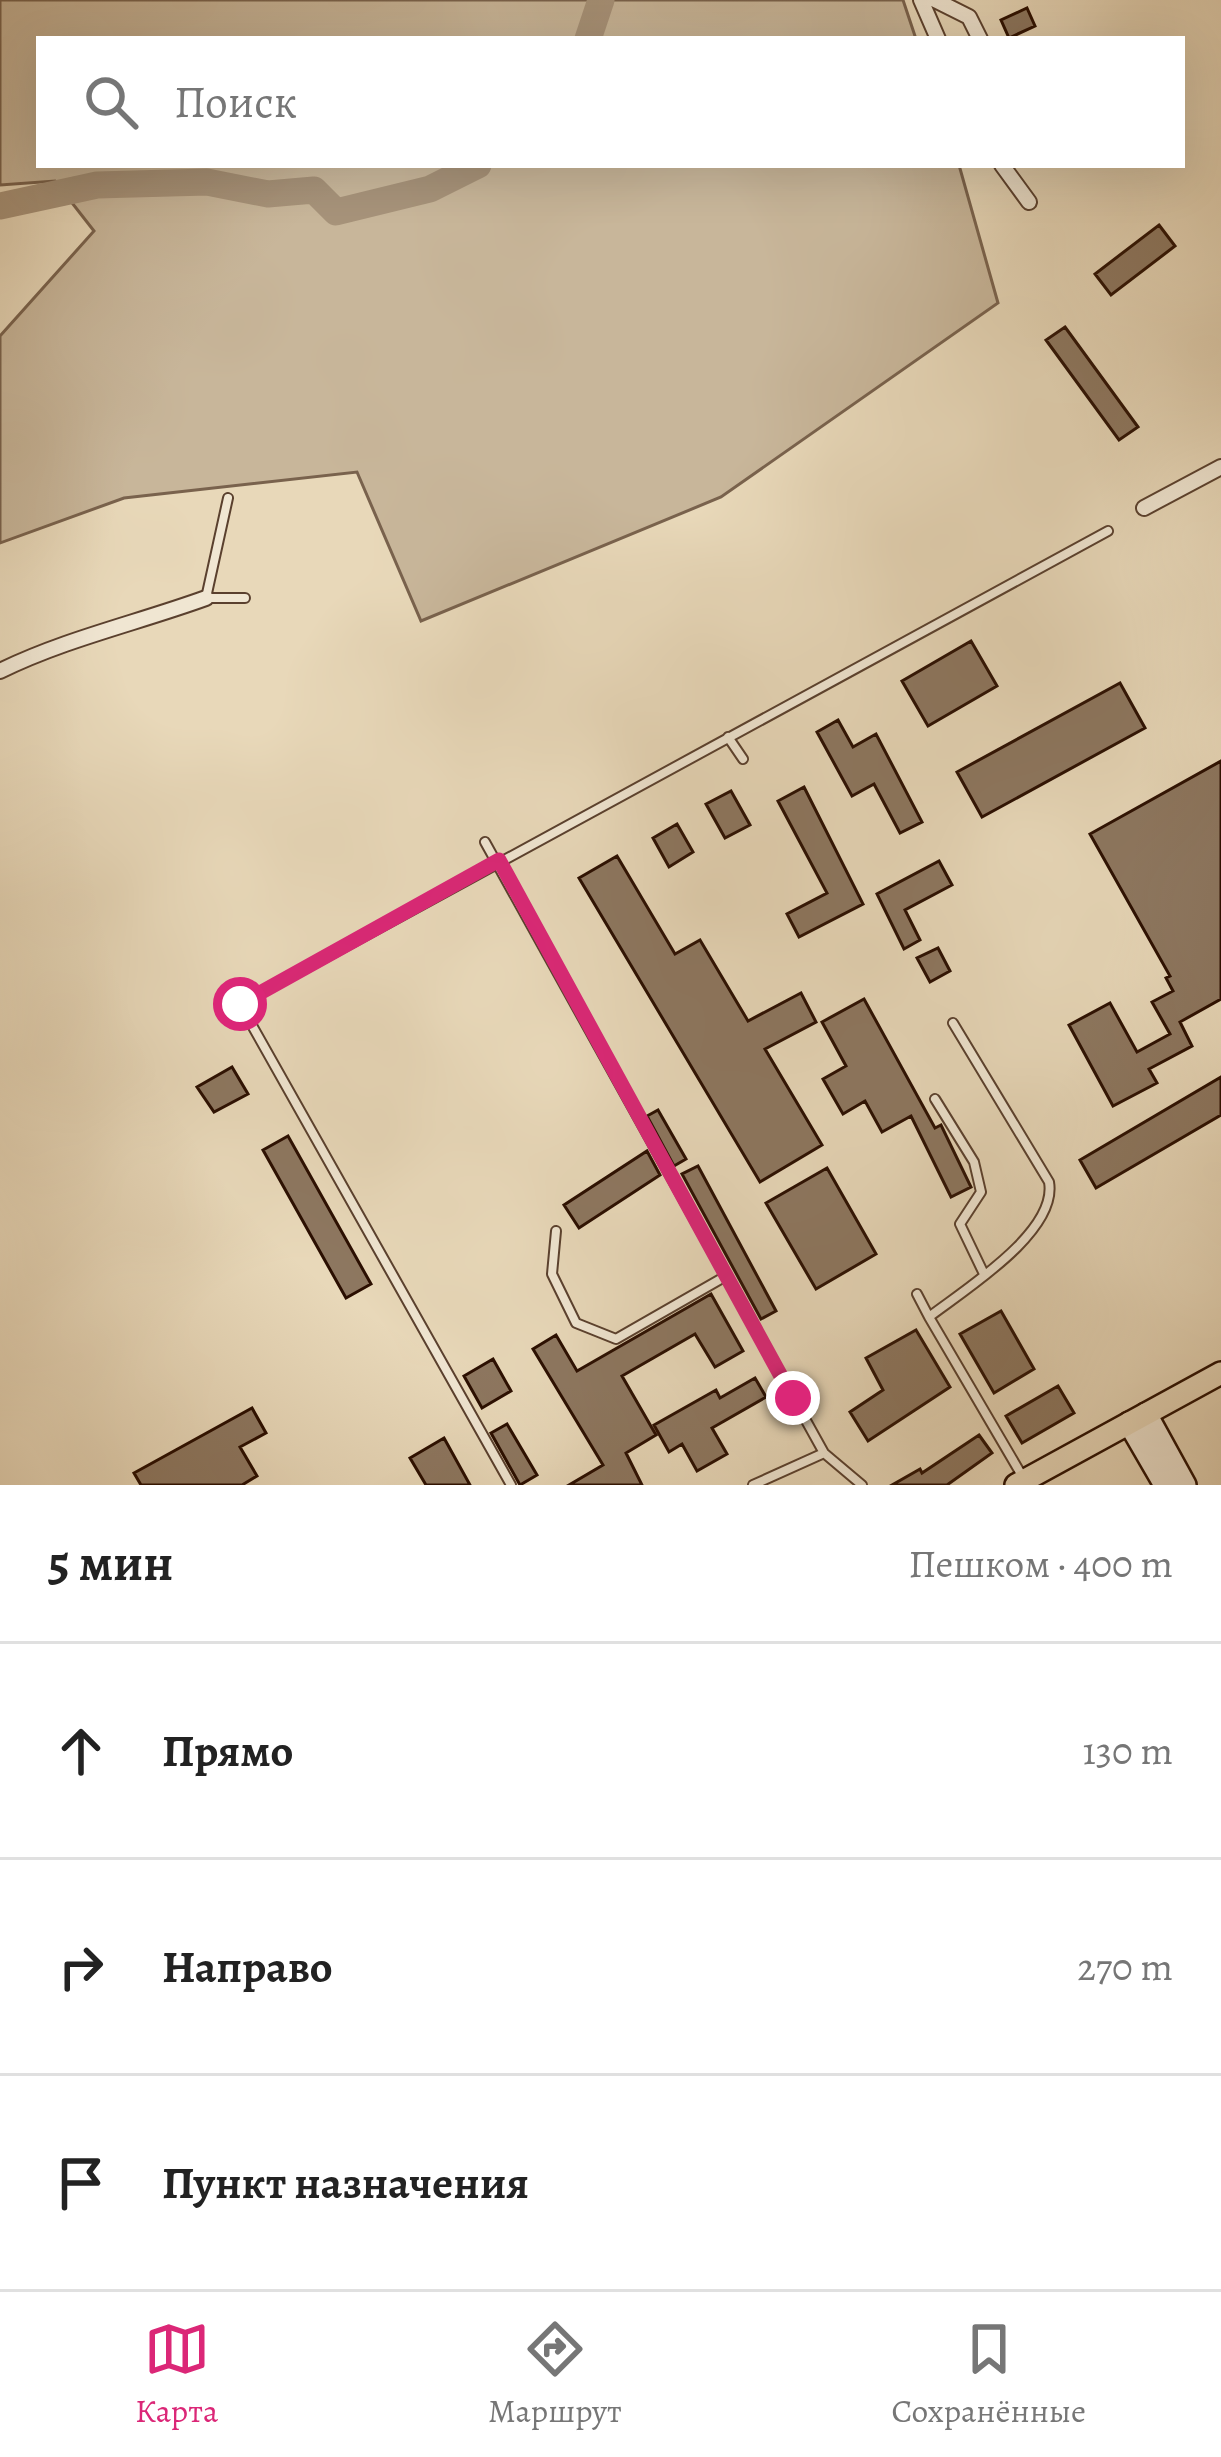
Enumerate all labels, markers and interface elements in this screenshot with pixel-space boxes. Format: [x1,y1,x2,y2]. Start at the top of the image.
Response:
search box [36,36,1185,168]
icon: search [78,69,144,135]
text: Поиск [174,71,297,133]
route start [213,977,267,1031]
route end [766,1371,820,1425]
text: 5 мин [48,1528,173,1598]
text: Пешком · 400 m [909,1537,1173,1590]
icon: ahead [48,1718,114,1784]
text: Прямо [162,1720,293,1782]
text: 130 m [1082,1724,1173,1777]
icon: right [48,1934,114,2000]
text: Направо [162,1936,333,1998]
text: 270 m [1077,1940,1173,1993]
icon: arrive [48,2150,114,2216]
text: Пункт назначения [162,2152,529,2214]
tab: Карта [135,2316,218,2433]
tab: Маршрут [488,2316,622,2433]
tab: Сохранённые [891,2316,1086,2433]

